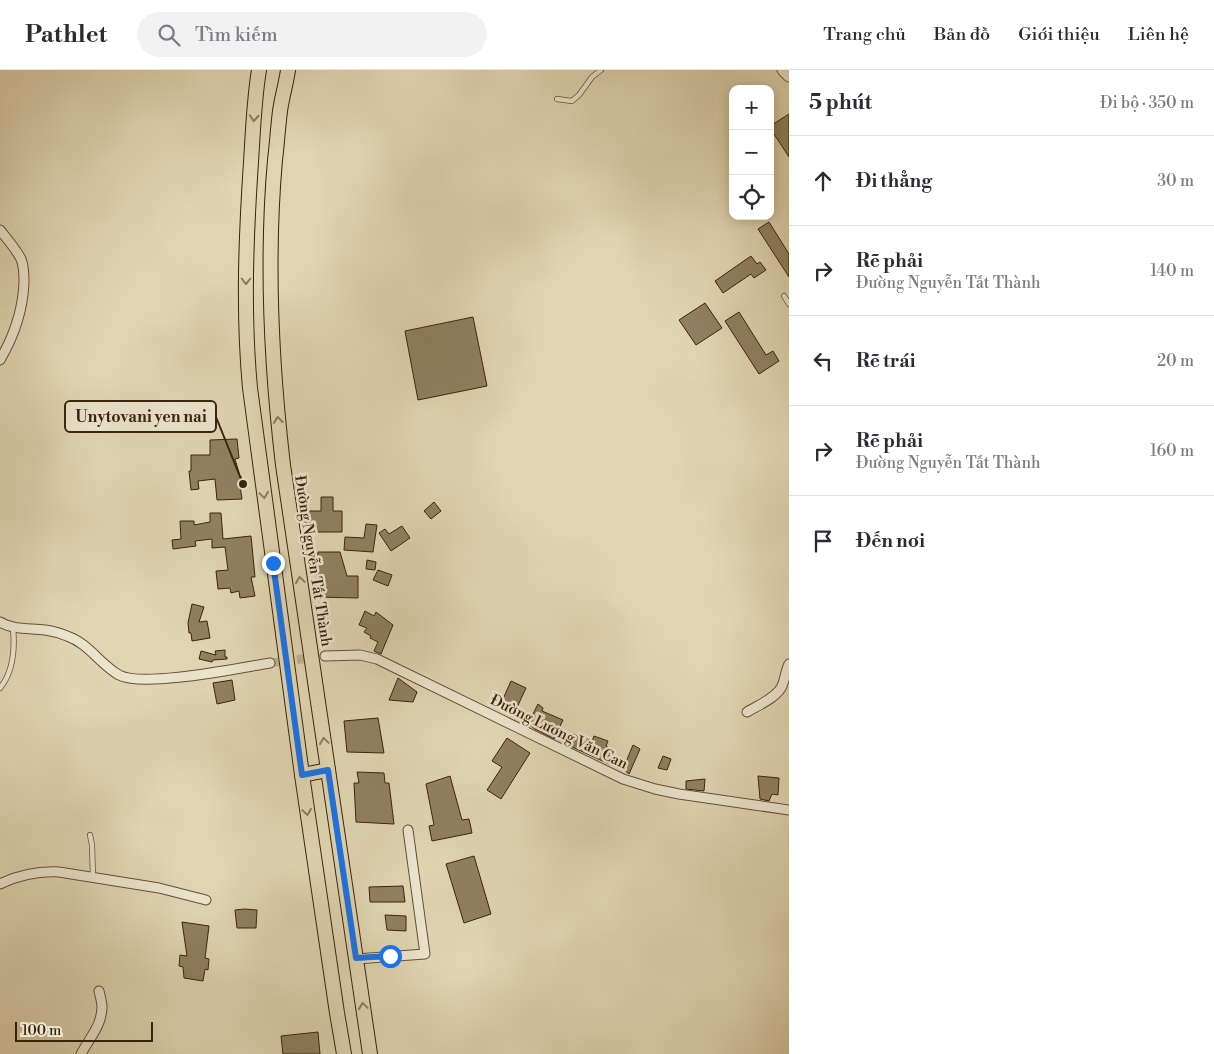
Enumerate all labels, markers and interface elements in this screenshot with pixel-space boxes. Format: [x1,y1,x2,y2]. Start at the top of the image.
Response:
search box [137,12,487,57]
text: Pathlet [25,20,107,50]
icon: search [155,21,183,49]
text: Tìm kiếm [195,23,278,47]
text: Trang chủ [823,23,906,46]
text: Bản đồ [934,23,990,46]
text: Giới thiệu [1018,23,1100,46]
text: Liên hệ [1128,23,1189,46]
map controls [729,85,774,220]
button: + [729,85,774,130]
text: 5 phút [809,90,872,116]
text: Đi bộ · 350 m [1100,93,1194,113]
one-way arrow [248,115,259,123]
button: − [729,130,774,175]
icon: ahead [809,167,837,195]
text: Đi thẳng [856,169,932,193]
text: 30 m [1157,171,1194,191]
button: locate [729,175,774,220]
text: Rẽ phải [856,249,923,273]
icon: right [809,257,837,285]
text: 140 m [1150,261,1194,281]
text: Đường Nguyễn Tất Thành [856,273,1040,293]
one-way arrow [241,277,251,285]
icon: left [809,347,837,375]
text: Rẽ trái [856,349,916,373]
text: 20 m [1157,351,1194,371]
callout: Unytovani yen nai [65,401,216,432]
text: Unytovani yen nai [75,407,207,427]
one-way arrow [272,415,283,423]
text: Rẽ phải [856,429,923,453]
icon: right [809,437,837,465]
text: 160 m [1150,441,1194,461]
text: Đường Nguyễn Tất Thành [856,453,1040,473]
street label: Đường Nguyễn Tất Thành [290,474,336,648]
one-way arrow [258,490,268,499]
icon: arrive [809,527,837,555]
text: Đến nơi [856,529,925,553]
route end [262,552,285,575]
one-way arrow [295,576,306,584]
street label: Đường Lương Văn Can [487,690,631,774]
one-way arrow [319,737,330,745]
one-way arrow [302,807,312,816]
route start [379,945,402,968]
one-way arrow [358,1002,368,1010]
scale bar [15,1019,152,1042]
text: 100 m [22,1022,61,1040]

